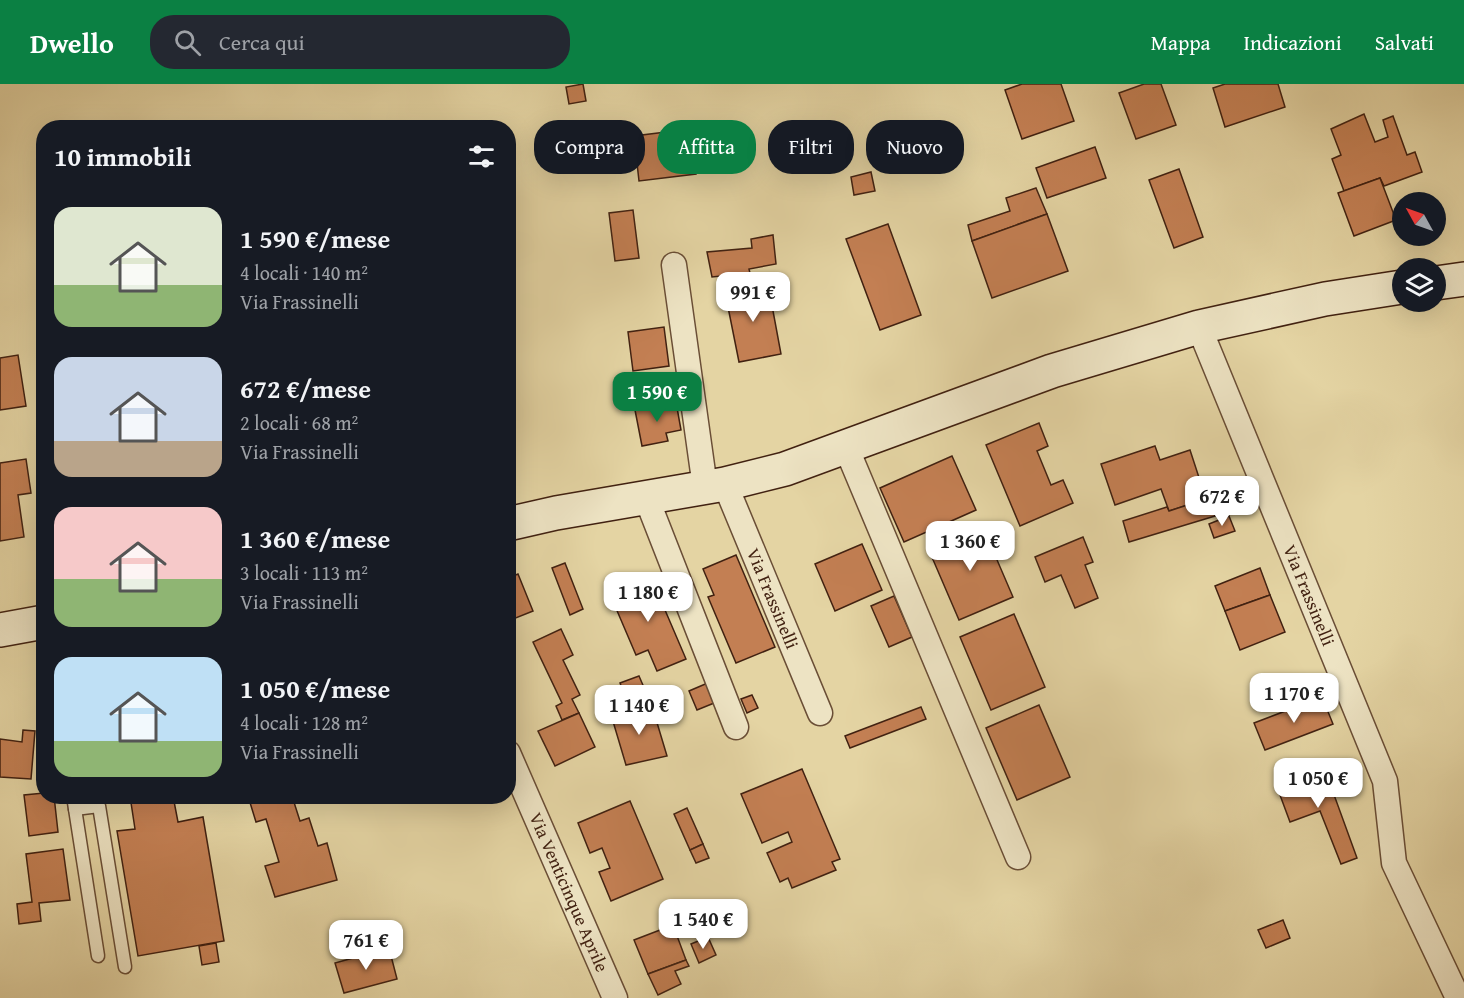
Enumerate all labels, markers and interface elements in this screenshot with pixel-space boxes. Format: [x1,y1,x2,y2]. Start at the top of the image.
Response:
search box [150,15,570,69]
text: Dwello [30,22,114,63]
icon: search [171,26,204,59]
text: Cerca qui [219,26,305,58]
text: Mappa [1151,27,1211,58]
text: Indicazioni [1244,27,1342,58]
text: Salvati [1375,27,1434,58]
chip: Compra [534,120,645,174]
chip: Affitta [657,120,756,174]
chip: Filtri [768,120,854,174]
chip: Nuovo [866,120,964,174]
text: 10 immobili [54,137,192,176]
icon: filters [465,140,498,173]
north arrow [1392,192,1446,246]
map controls [1392,192,1446,312]
text: 1 590 €/mese [240,219,390,258]
icon: home [102,231,174,303]
text: 4 locali · 140 m² [240,258,368,287]
button: layers [1392,258,1446,312]
pin: 991 € [711,272,795,323]
text: 991 € [730,277,776,306]
text: Via Frassinelli [240,287,359,316]
text: 672 €/mese [240,369,371,408]
pin: 1 590 € [602,372,712,423]
text: 1 590 € [627,377,687,406]
icon: home [102,381,174,453]
text: 2 locali · 68 m² [240,408,358,437]
text: Via Frassinelli [240,437,359,466]
pin: 672 € [1180,476,1264,527]
text: 672 € [1199,481,1245,510]
text: 1 360 €/mese [240,519,390,558]
pin: 1 360 € [915,521,1025,572]
text: 1 360 € [940,526,1000,555]
icon: home [102,531,174,603]
street label: Via Frassinelli [1277,541,1342,650]
street label: Via Frassinelli [740,544,806,653]
text: 3 locali · 113 m² [240,558,368,587]
pin: 1 180 € [593,572,703,623]
text: 1 180 € [618,577,678,606]
text: Via Frassinelli [240,587,359,616]
text: 1 050 €/mese [240,669,390,708]
pin: 1 170 € [1239,673,1349,724]
text: 1 170 € [1264,678,1324,707]
icon: home [102,681,174,753]
pin: 1 140 € [584,685,694,736]
text: 1 140 € [609,690,669,719]
text: 4 locali · 128 m² [240,708,368,737]
text: Via Frassinelli [240,737,359,766]
pin: 1 050 € [1263,758,1373,809]
text: 1 050 € [1288,763,1348,792]
street label: Via Venticinque Aprile [523,808,616,976]
pin: 1 540 € [648,899,758,950]
text: 1 540 € [673,904,733,933]
pin: 761 € [324,920,408,971]
text: 761 € [343,925,389,954]

